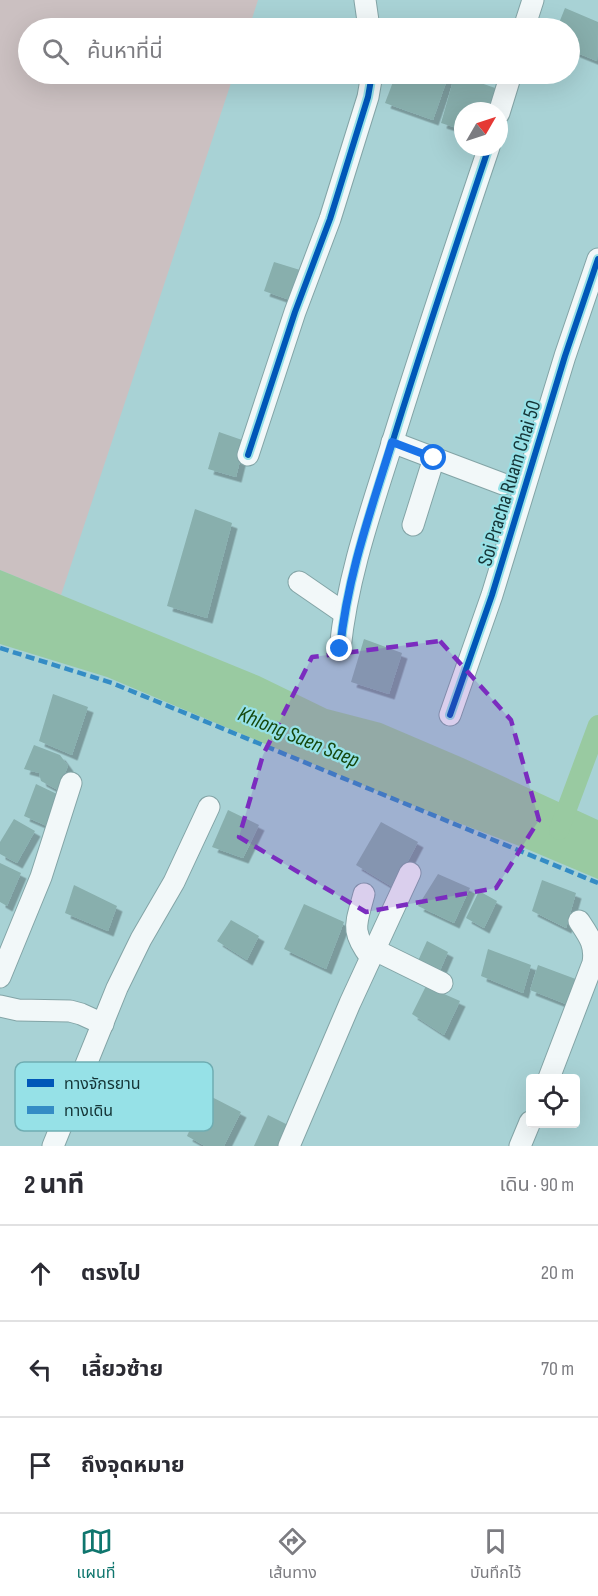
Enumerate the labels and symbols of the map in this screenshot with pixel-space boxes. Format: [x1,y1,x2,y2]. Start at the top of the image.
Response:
north arrow [454,102,508,156]
street label: Soi Pracha Ruam Chai 50 [472,397,547,569]
route start [420,444,446,470]
route end [326,635,352,661]
water label: Khlong Saen Saep [234,701,363,774]
legend [15,1062,213,1131]
text: ทางจักรยาน [64,1075,141,1094]
text: ทางเดิน [64,1102,113,1121]

